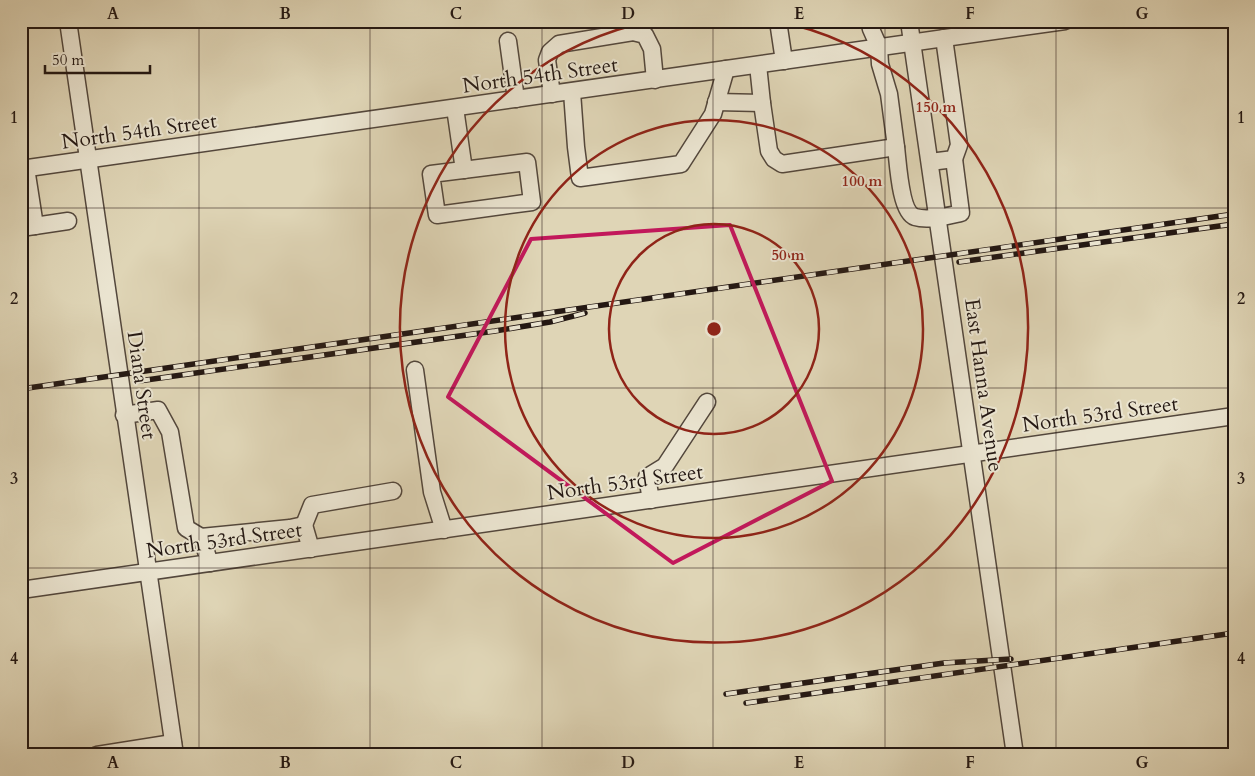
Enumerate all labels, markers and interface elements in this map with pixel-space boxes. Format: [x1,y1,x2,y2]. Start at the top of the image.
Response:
text: A [107,3,119,25]
text: B [279,3,291,25]
text: C [450,3,462,25]
text: D [621,3,635,25]
text: E [794,3,804,25]
text: F [965,3,975,25]
text: G [1135,3,1149,25]
scale bar [45,42,150,74]
text: 50 m [52,50,84,70]
street label: North 54th Street [461,50,620,101]
text: 150 m [916,97,957,117]
street label: North 54th Street [60,106,219,157]
text: 1 [10,107,18,129]
text: 1 [1237,107,1245,129]
text: 100 m [842,171,883,191]
text: 50 m [771,245,805,265]
text: 2 [10,288,18,310]
text: 2 [1237,288,1245,310]
street label: East Hanna Avenue [957,297,1010,474]
centre of rings [705,320,723,338]
street label: Diana Street [120,329,164,442]
street label: North 53rd Street [1020,389,1180,440]
street label: North 53rd Street [545,457,705,508]
text: 3 [10,468,18,490]
text: 3 [1237,468,1245,490]
street label: North 53rd Street [144,515,304,566]
text: 4 [10,648,18,670]
text: 4 [1237,648,1245,670]
text: A [107,752,119,774]
text: B [279,752,291,774]
text: C [450,752,462,774]
text: D [621,752,635,774]
text: E [794,752,804,774]
text: F [965,752,975,774]
text: G [1135,752,1149,774]

